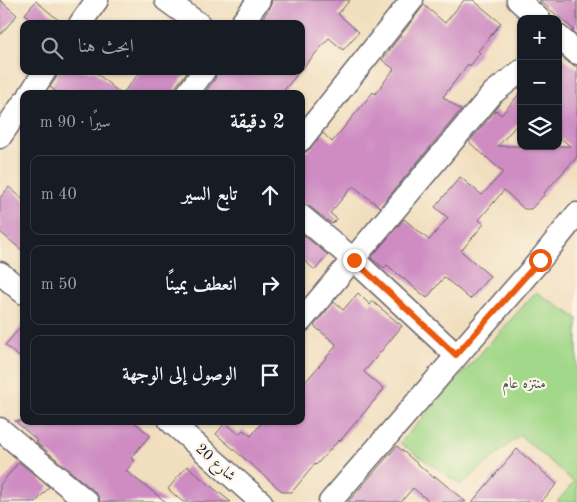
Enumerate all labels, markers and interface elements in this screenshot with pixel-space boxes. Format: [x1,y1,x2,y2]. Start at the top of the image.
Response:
map controls [517,15,562,150]
button: + [517,15,562,60]
search box [20,20,305,75]
icon: search [38,34,66,62]
text: ابحث هنا [78,38,134,57]
button: − [517,60,562,105]
button: layers [517,105,562,150]
text: 2 دقيقة [230,112,285,133]
text: سيرًا · 90 m [40,115,111,131]
icon: ahead [256,181,284,209]
text: تابع السير [182,186,237,205]
text: 40 m [41,187,77,203]
route end [343,249,366,272]
route start [529,249,552,272]
icon: right [256,271,284,299]
text: انعطف يمينًا [165,276,237,295]
text: 50 m [41,277,77,293]
icon: arrive [256,361,284,389]
text: الوصول إلى الوجهة [122,366,237,385]
park label: منتزه عام [502,377,546,396]
street label: شارع 20 [190,442,238,488]

